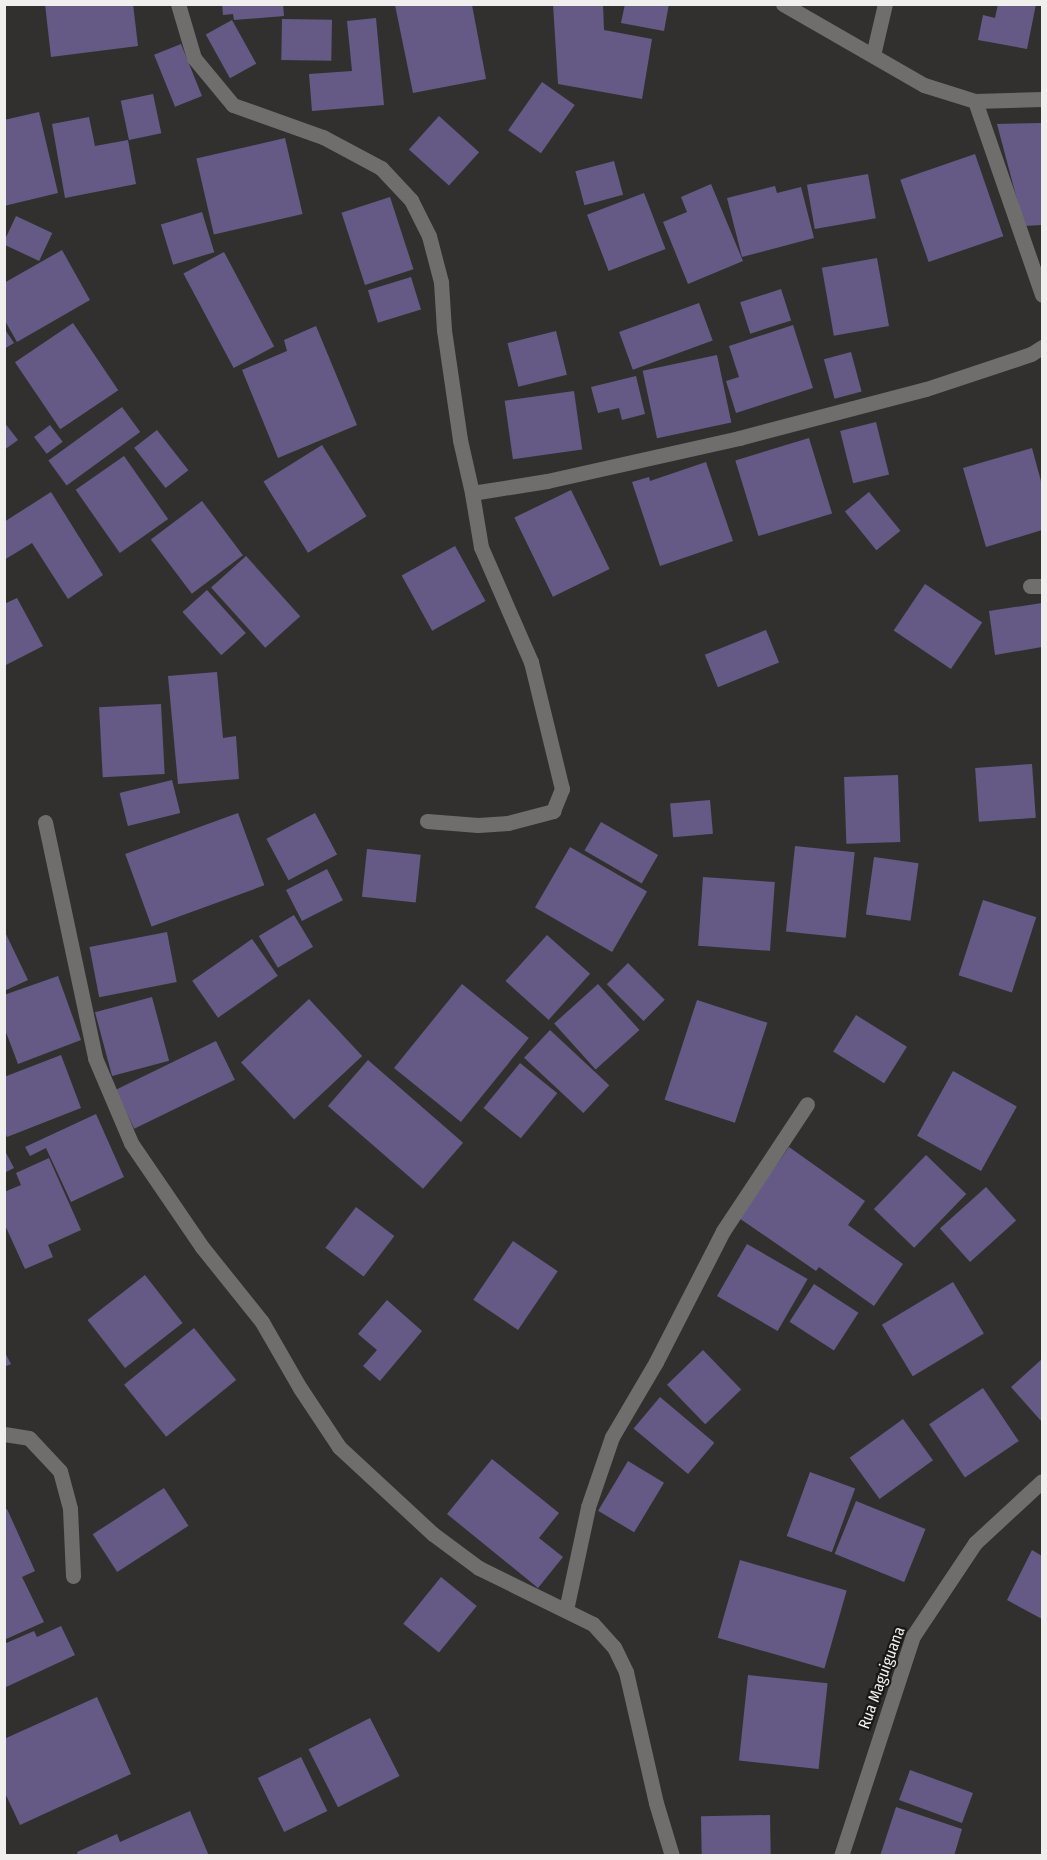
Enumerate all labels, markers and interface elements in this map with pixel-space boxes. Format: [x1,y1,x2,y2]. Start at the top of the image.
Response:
street label: Rua Maguiguana [855,1624,909,1732]

